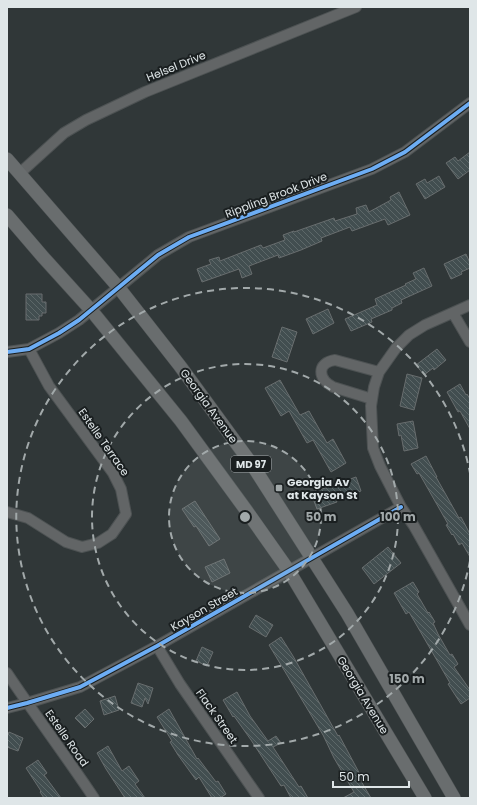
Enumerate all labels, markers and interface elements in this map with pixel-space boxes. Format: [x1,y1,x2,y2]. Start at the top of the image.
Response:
street label: Helsel Drive [144,47,208,85]
street label: Rippling Brook Drive [223,168,330,222]
street label: Georgia Avenue [177,366,242,447]
street label: Estelle Terrace [75,405,133,479]
road number: MD 97 [231,456,271,472]
place label: Georgia Av at Kayson St [287,474,358,503]
marker: Georgia Av at Kayson St [274,483,284,493]
text: 50 m [306,508,337,525]
text: 100 m [380,508,416,525]
centre of rings [238,510,252,524]
street label: Kayson Street [167,583,241,635]
street label: Georgia Avenue [333,653,393,737]
text: 150 m [389,670,425,687]
street label: Flack Street [192,686,242,746]
street label: Estelle Road [42,706,92,770]
scale bar [333,763,409,789]
text: 50 m [339,768,370,785]

